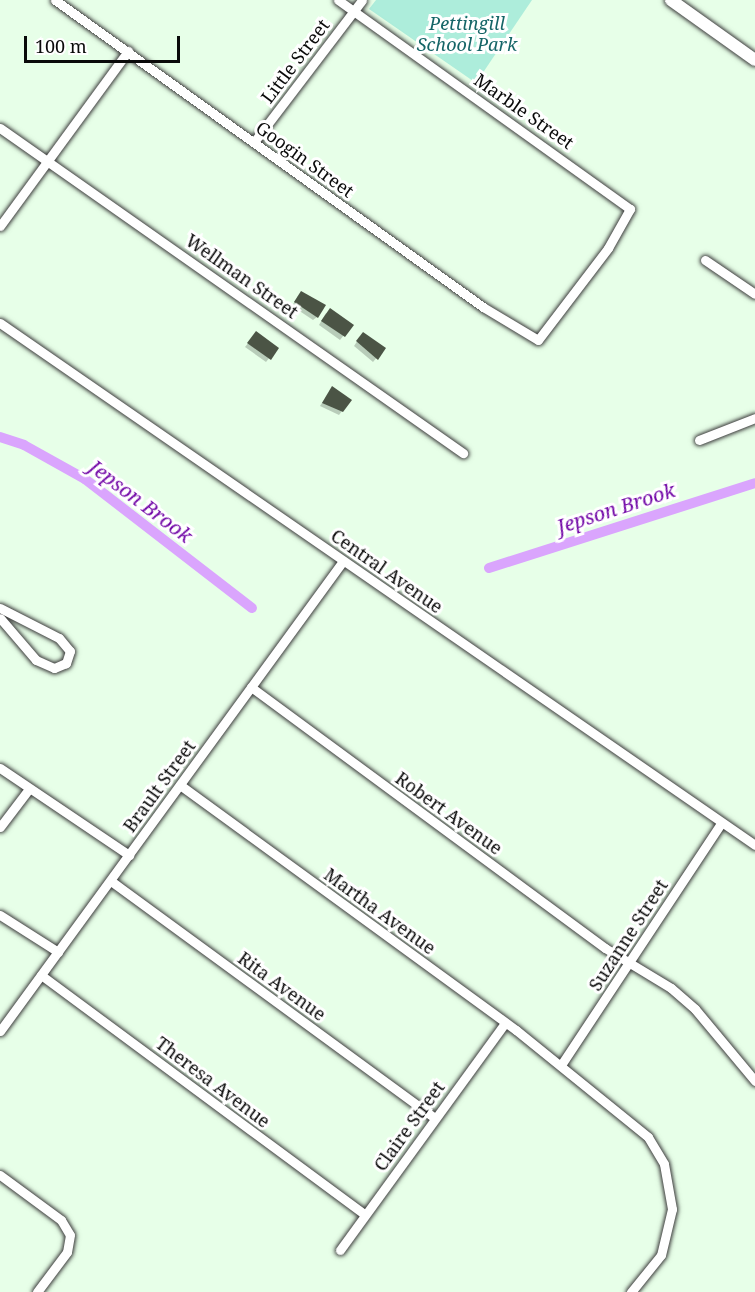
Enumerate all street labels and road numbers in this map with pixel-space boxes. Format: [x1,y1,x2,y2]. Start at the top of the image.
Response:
street label: Little Street [256,15,334,107]
street label: Marble Street [470,69,578,153]
street label: Googin Street [252,116,358,202]
street label: Wellman Street [182,229,302,323]
street label: Central Avenue [327,524,447,618]
street label: Brault Street [118,736,200,836]
street label: Robert Avenue [391,767,507,859]
street label: Martha Avenue [320,863,440,959]
street label: Suzanne Street [584,875,672,995]
street label: Rita Avenue [234,947,330,1025]
street label: Theresa Avenue [152,1032,274,1132]
street label: Claire Street [369,1077,449,1175]

